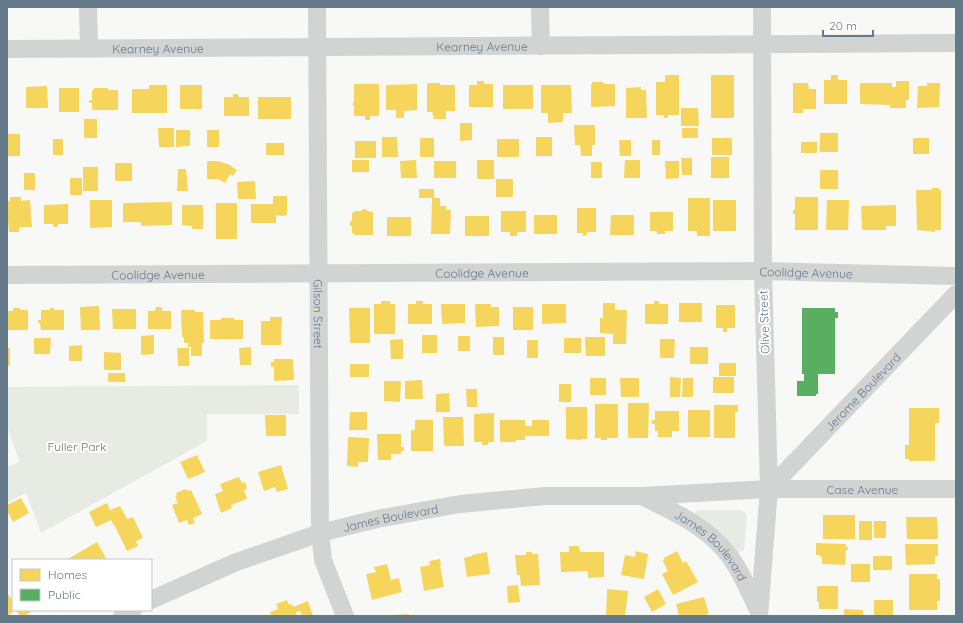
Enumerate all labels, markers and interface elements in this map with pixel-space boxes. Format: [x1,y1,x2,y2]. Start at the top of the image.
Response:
scale bar [823,12,873,38]
text: 20 m [829,18,857,33]
street label: Kearney Avenue [436,38,528,54]
street label: Kearney Avenue [112,40,204,56]
street label: Coolidge Avenue [759,263,853,281]
street label: Coolidge Avenue [435,265,529,280]
street label: Coolidge Avenue [111,266,205,282]
street label: Gilson Street [311,279,326,349]
street label: Olive Street [755,290,773,354]
street label: Jerome Boulevard [821,349,903,434]
park label: Fuller Park [48,439,106,454]
street label: Case Avenue [826,482,899,497]
street label: James Boulevard [341,501,439,535]
street label: James Boulevard [672,506,750,583]
legend [12,559,152,611]
text: Homes [48,567,88,582]
text: Public [48,587,81,602]

